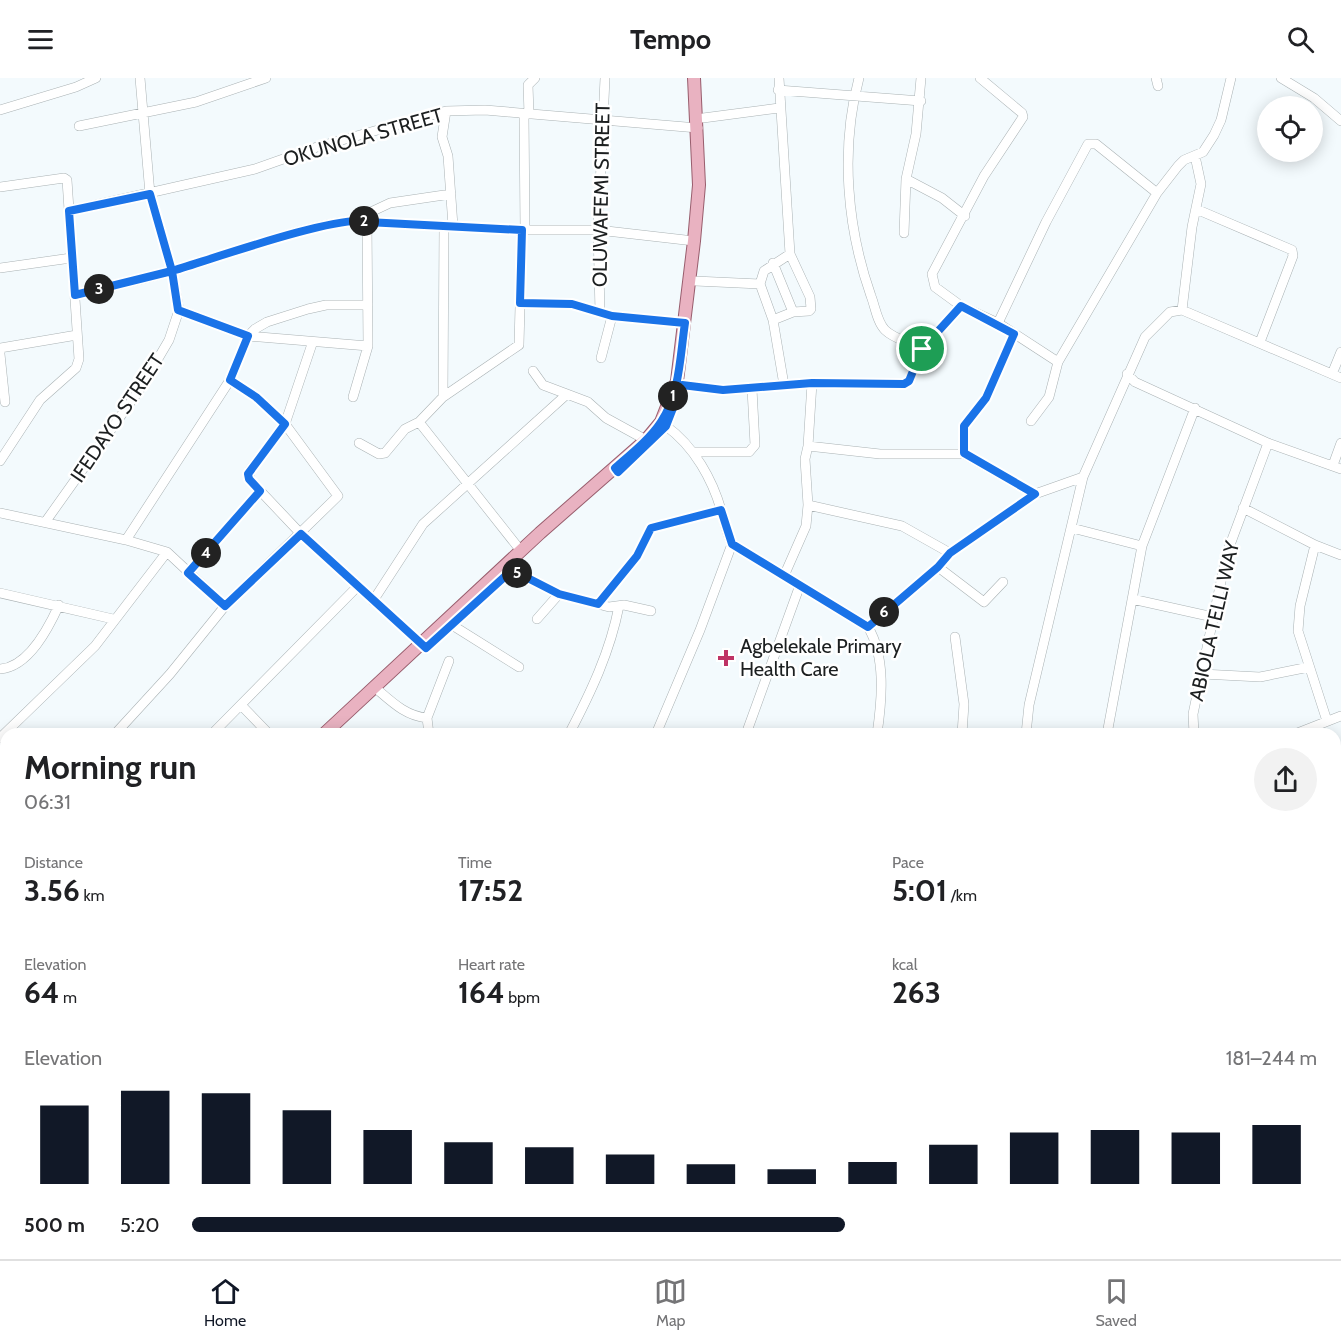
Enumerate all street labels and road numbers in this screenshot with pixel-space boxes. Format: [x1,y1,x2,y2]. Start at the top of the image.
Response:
street label: OLUWAFEMI STREET [587,102,615,287]
street label: OKUNOLA STREET [281,103,446,171]
street label: IFEDAYO STREET [65,349,169,487]
street label: ABIOLA TELLI WAY [1184,538,1244,703]

